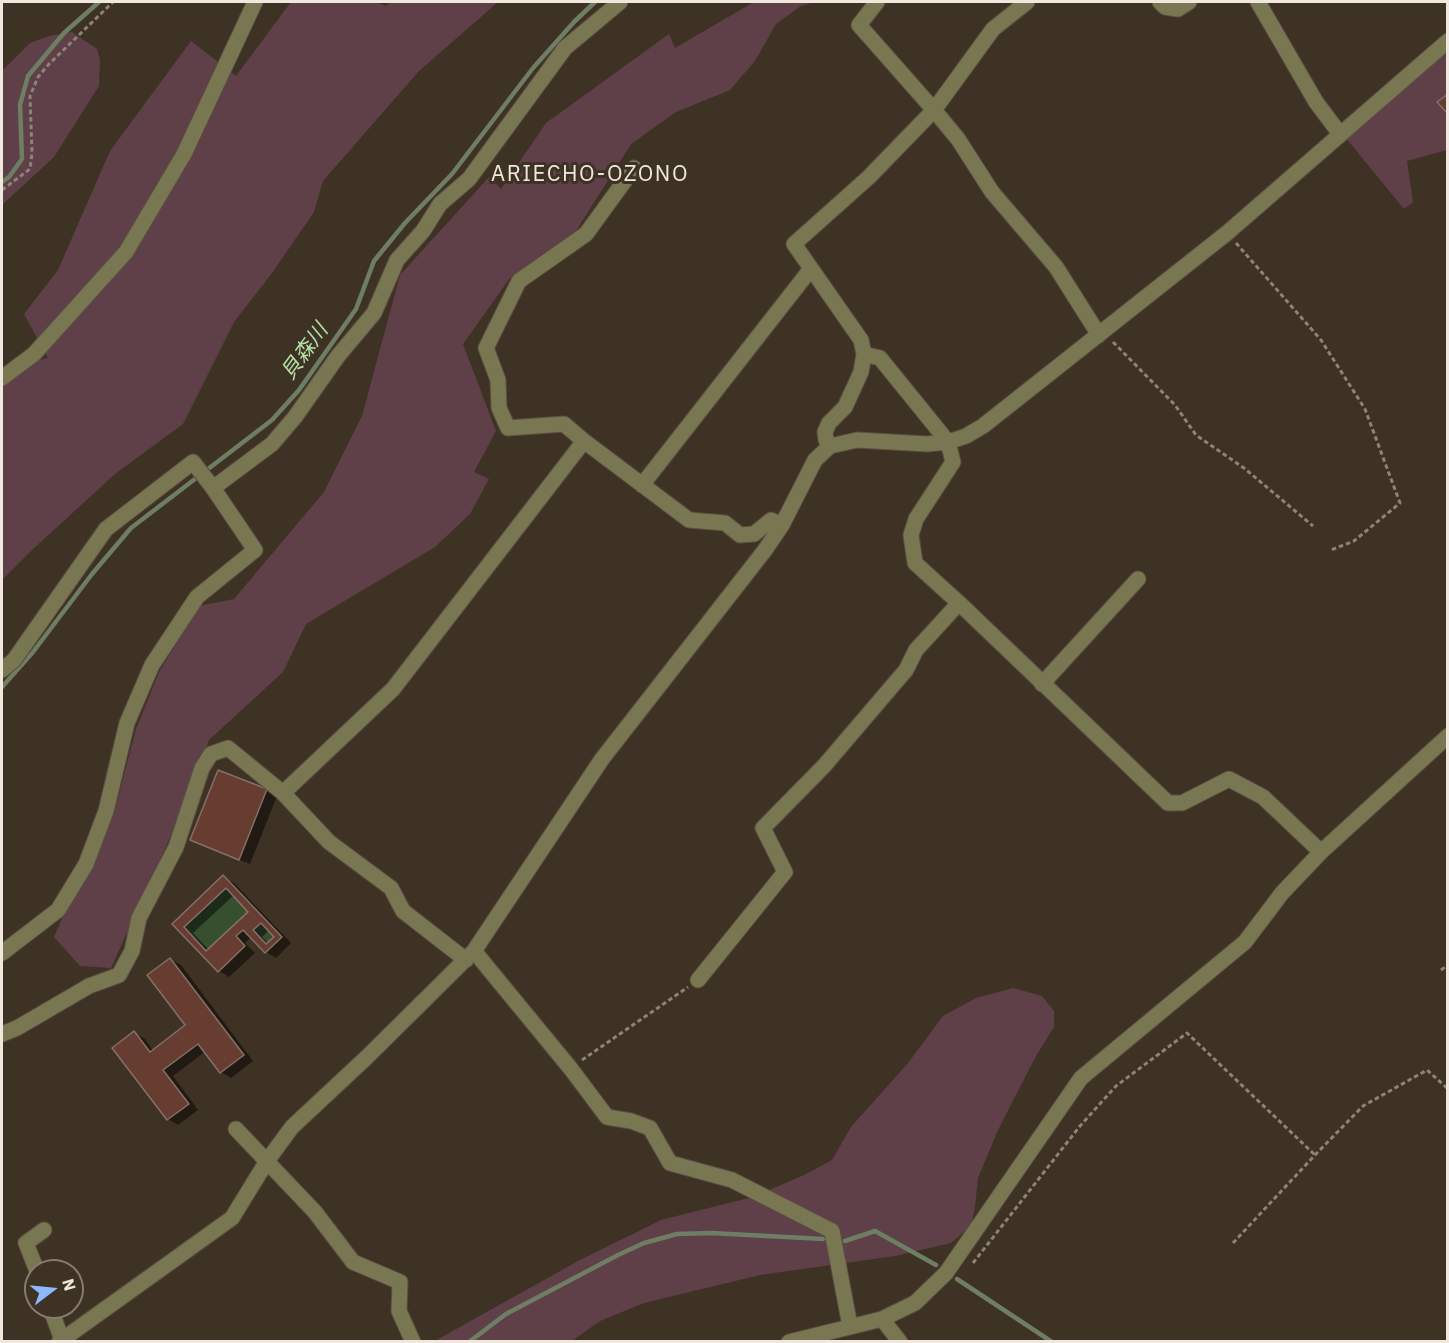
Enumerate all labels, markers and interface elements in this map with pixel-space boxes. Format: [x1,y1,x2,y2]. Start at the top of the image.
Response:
district label: ARIECHO-OZONO [491,162,689,188]
water label: 貝森川 [276,319,334,385]
north arrow [24,1259,84,1319]
text: N [58,1276,81,1293]

